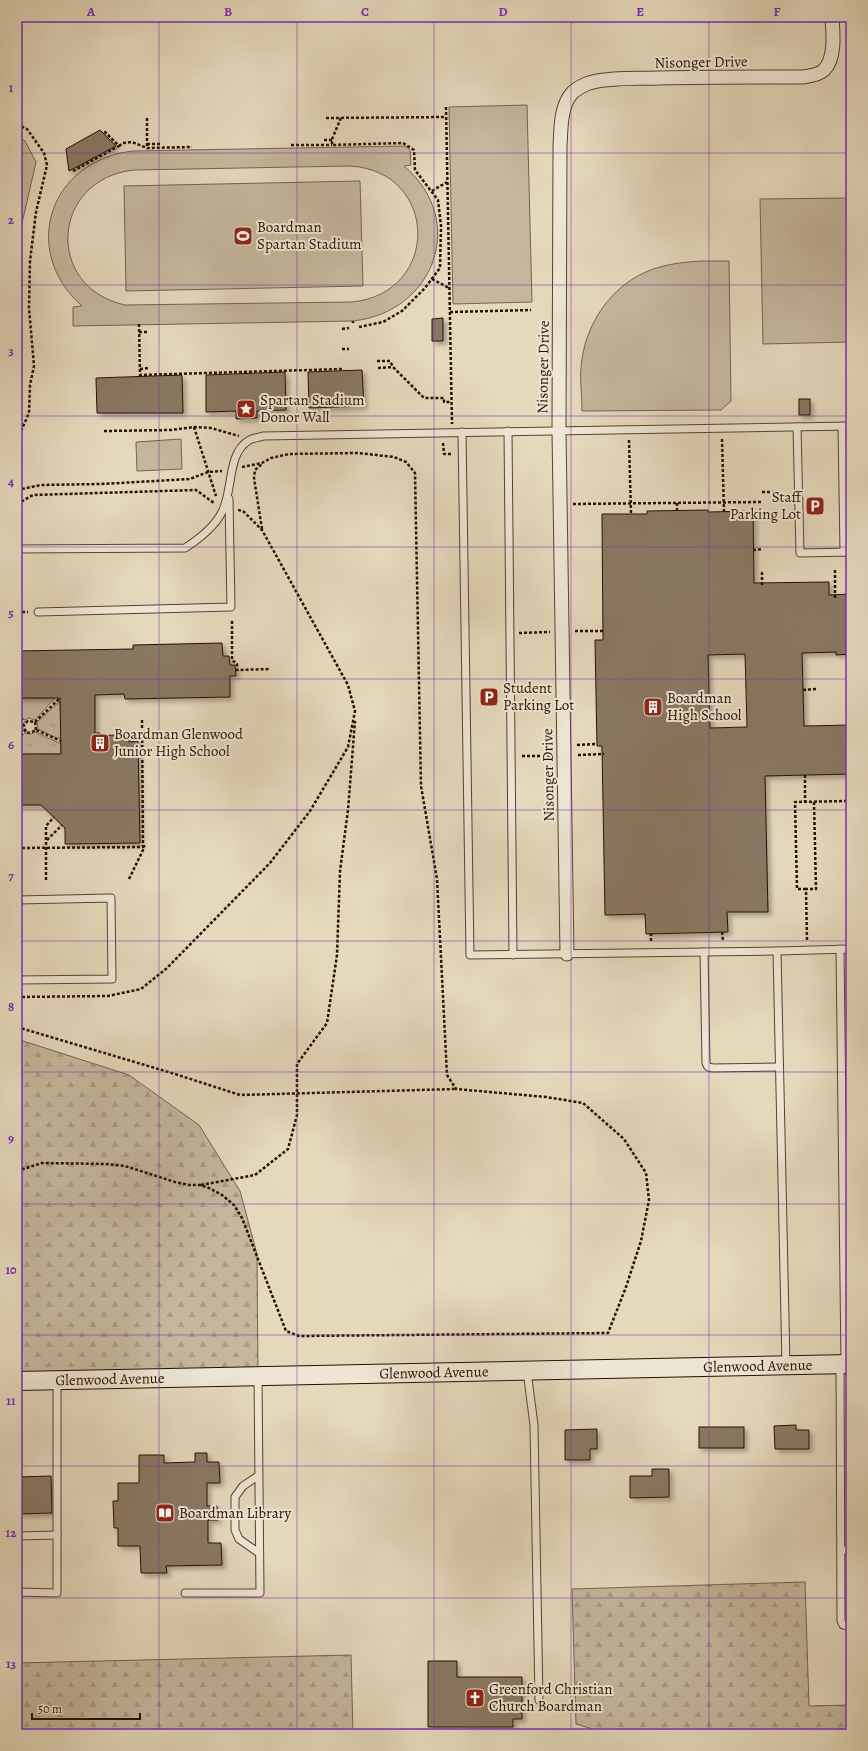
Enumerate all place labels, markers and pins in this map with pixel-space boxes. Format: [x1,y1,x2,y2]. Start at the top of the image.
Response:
place label: Boardman Spartan Stadium [257,217,362,254]
sports icon: Boardman Spartan Stadium [232,225,254,247]
place label: Spartan Stadium Donor Wall [260,390,365,427]
place icon: Spartan Stadium Donor Wall [235,398,257,420]
place label: Staff Parking Lot [730,487,803,524]
parking icon: Staff Parking Lot [804,495,826,517]
place label: Student Parking Lot [503,678,574,715]
parking icon: Student Parking Lot [478,686,500,708]
place label: Boardman High School [667,688,742,725]
building icon: Boardman High School [642,696,664,718]
place label: Boardman Glenwood Junior High School [114,724,244,761]
building icon: Boardman Glenwood Junior High School [89,732,111,754]
library icon: Boardman Library [154,1502,176,1524]
place label: Boardman Library [179,1503,292,1523]
place label: Greenford Christian Church Boardman [489,1679,613,1716]
church icon: Greenford Christian Church Boardman [464,1687,486,1709]

